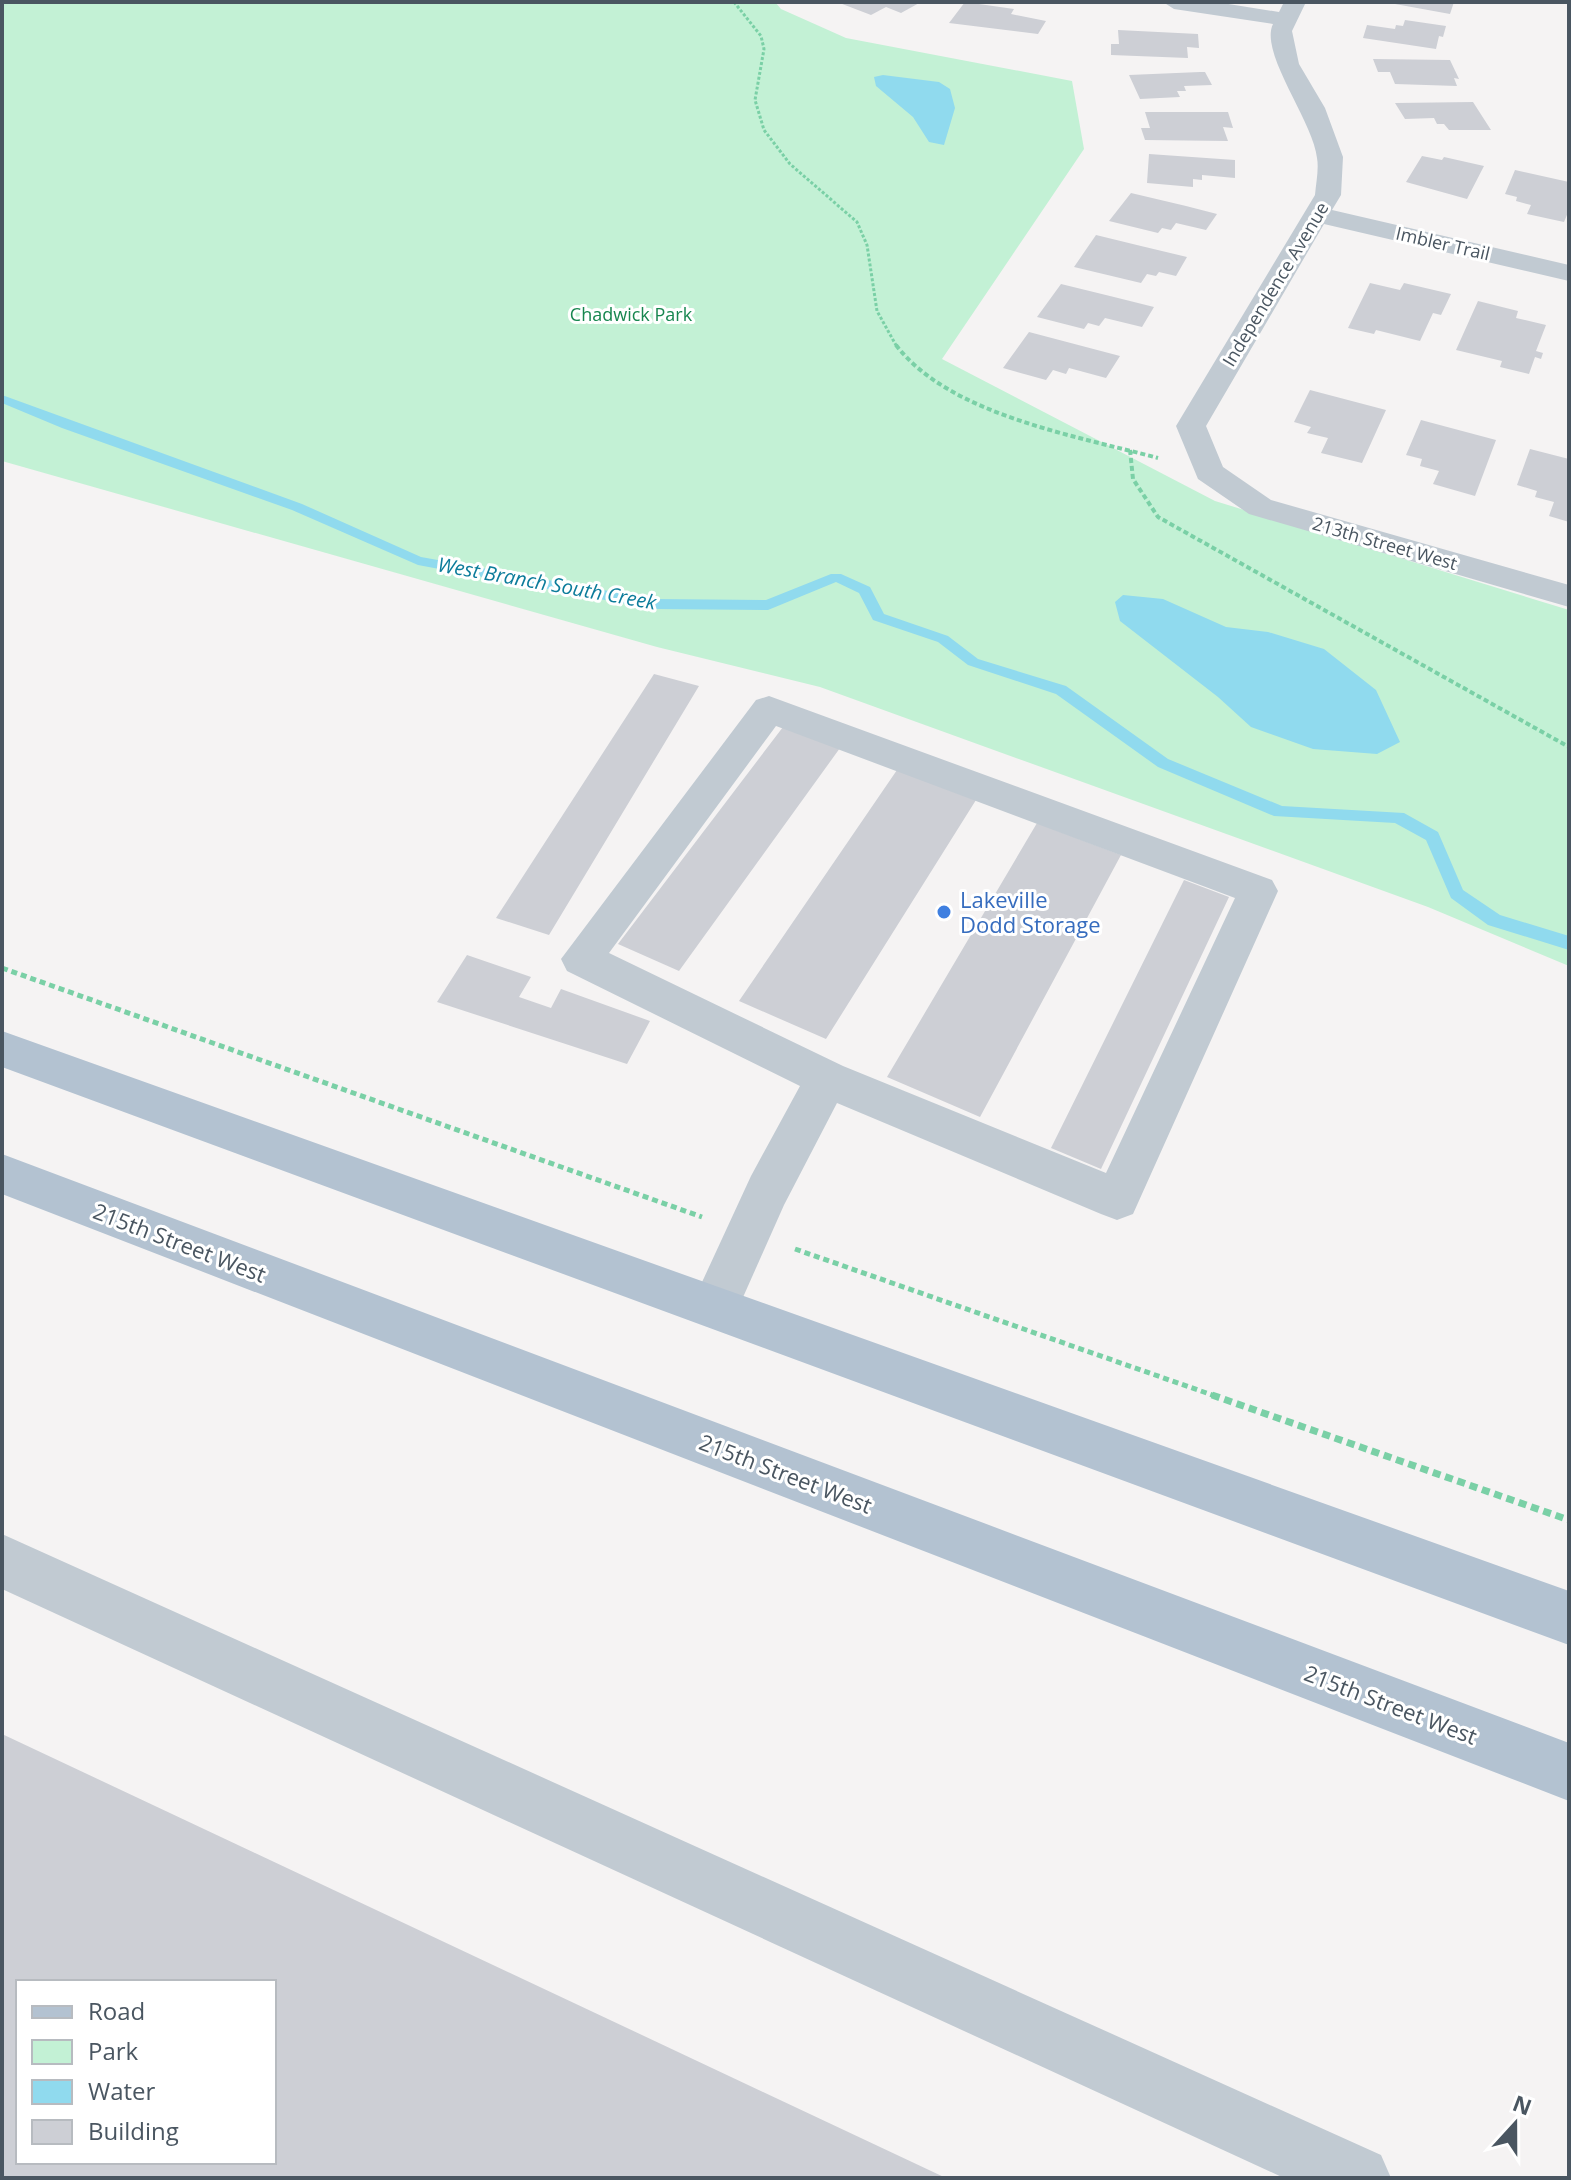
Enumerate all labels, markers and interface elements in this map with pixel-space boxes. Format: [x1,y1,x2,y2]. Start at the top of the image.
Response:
street label: Independence Avenue [1216,197,1334,371]
street label: Imbler Trail [1394,221,1492,265]
park label: Chadwick Park [570,302,693,326]
street label: 213th Street West [1310,511,1460,575]
water label: West Branch South Creek [436,550,660,616]
place label: Lakeville Dodd Storage [960,884,1101,939]
marker: Lakeville Dodd Storage [935,903,953,921]
street label: 215th Street West [89,1195,271,1289]
street label: 215th Street West [695,1426,877,1520]
street label: 215th Street West [1300,1657,1482,1751]
legend [16,1980,276,2164]
text: Road [88,1994,145,2027]
text: Park [88,2034,139,2067]
text: Water [88,2074,156,2107]
north arrow [1475,2084,1555,2164]
text: N [1509,2087,1536,2122]
text: Building [88,2114,179,2147]

